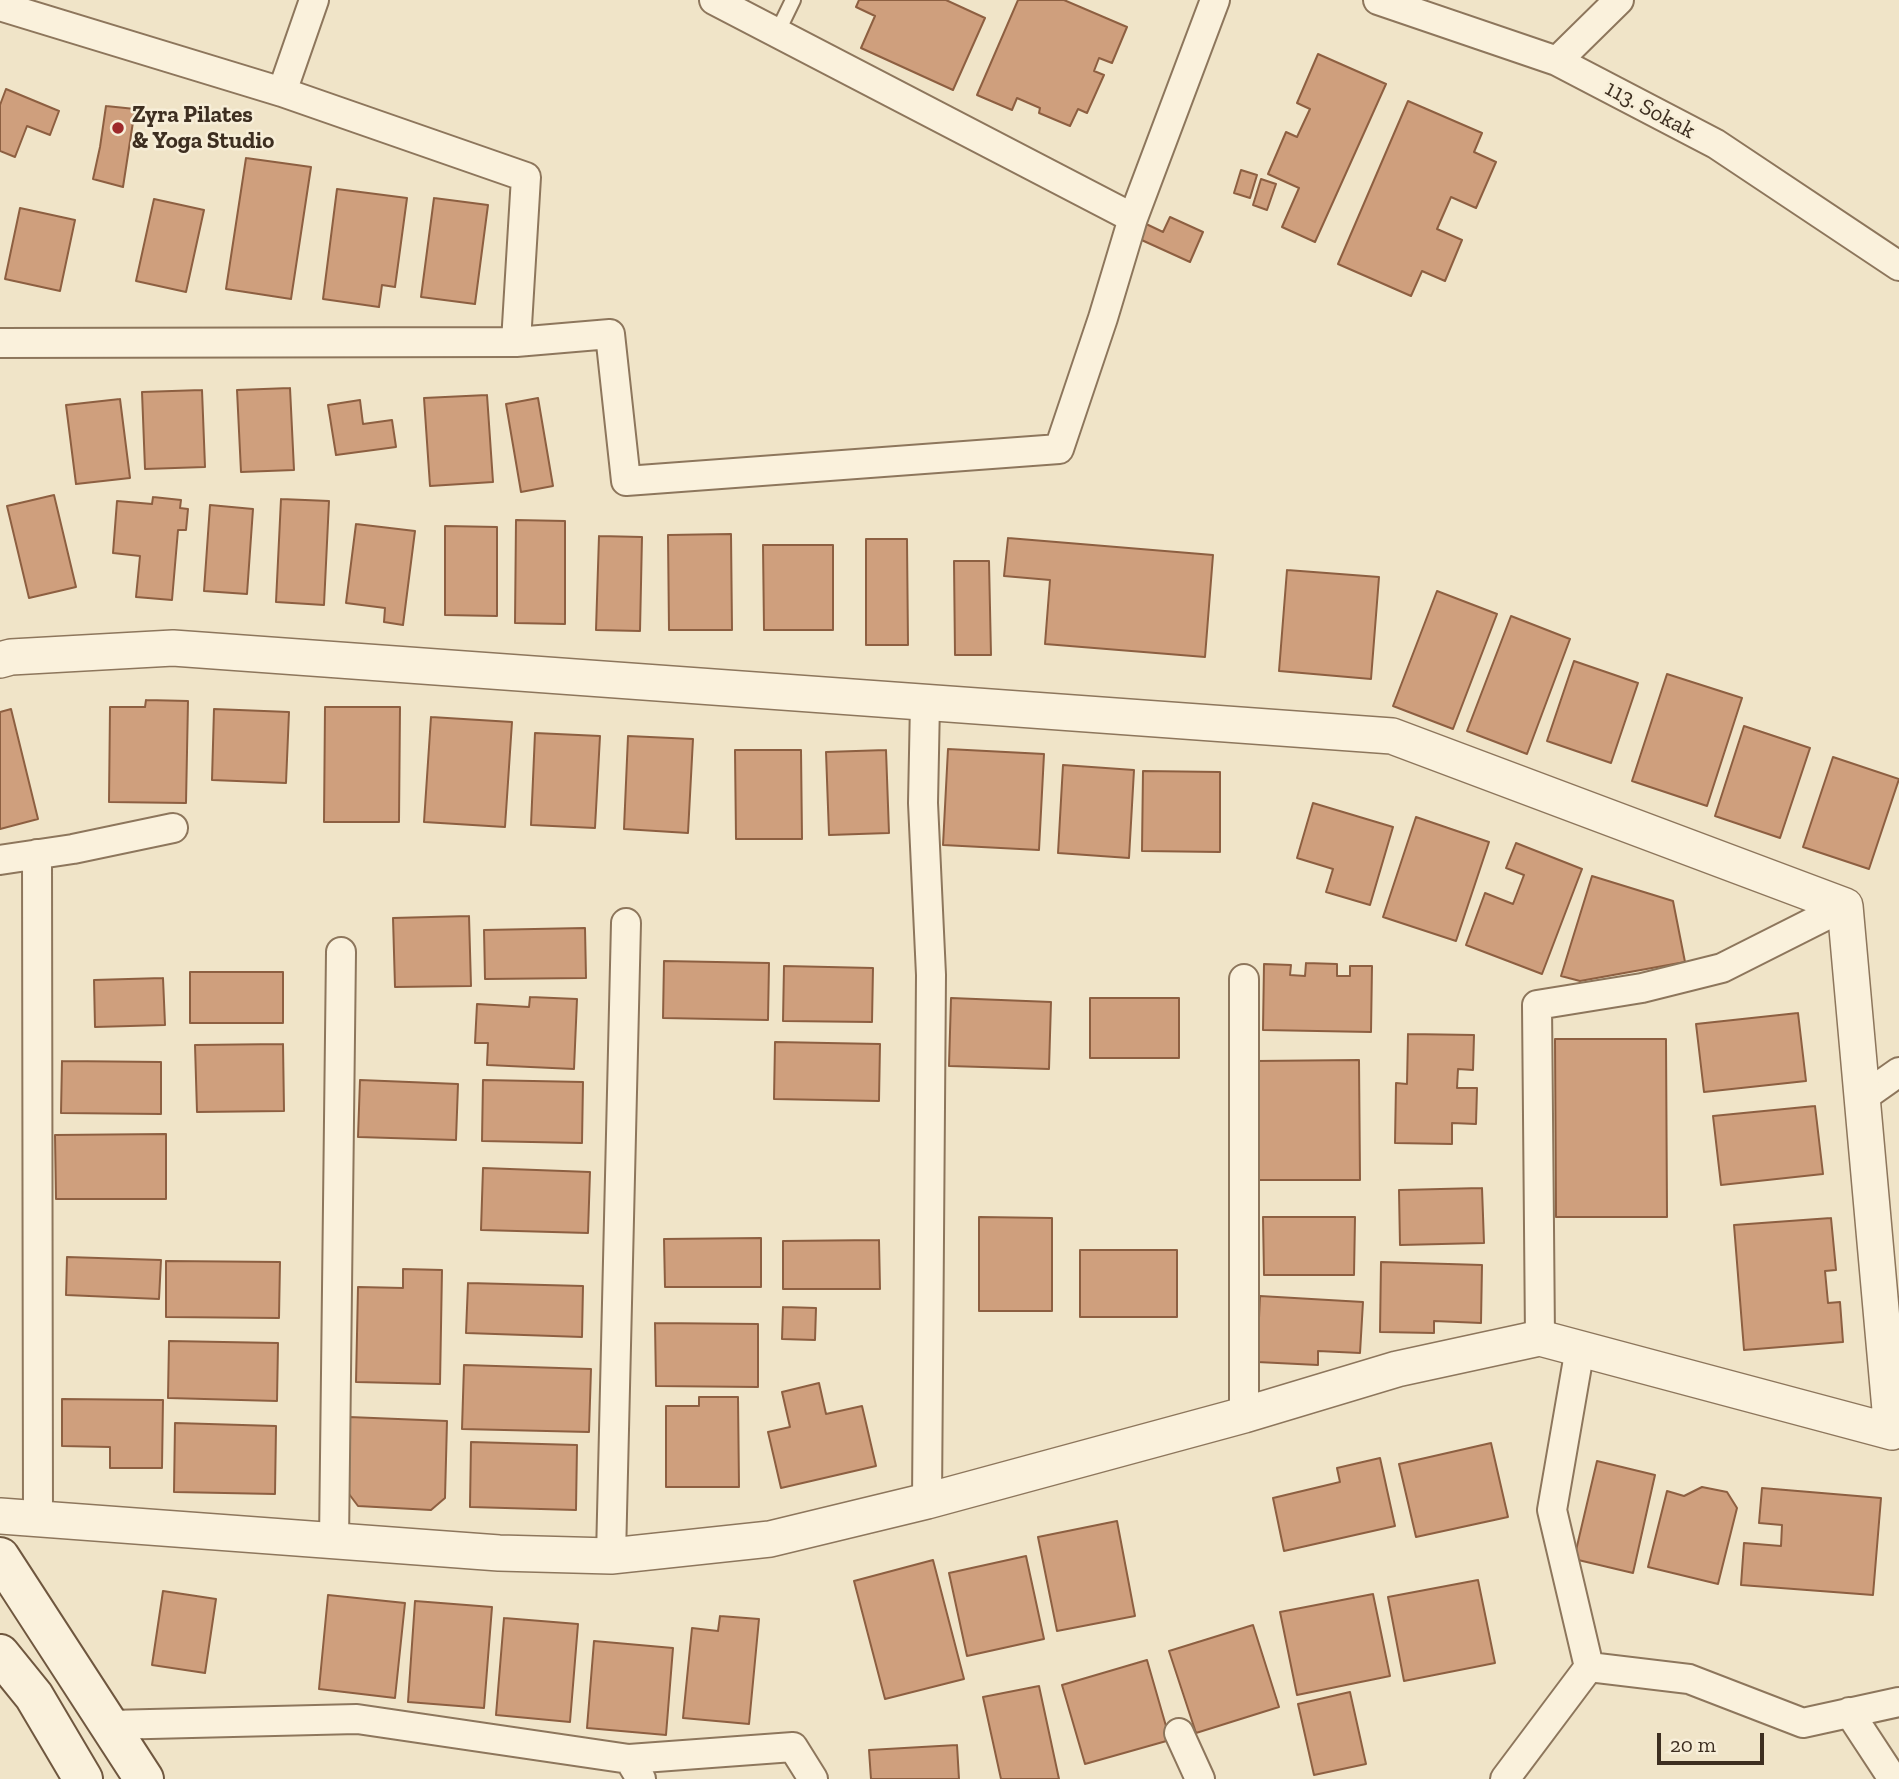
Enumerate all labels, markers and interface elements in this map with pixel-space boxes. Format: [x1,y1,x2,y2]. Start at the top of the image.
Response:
street label: 113. Sokak [1600,75,1700,145]
place label: Zyra Pilates & Yoga Studio [132,101,274,155]
marker: Zyra Pilates & Yoga Studio [110,120,126,136]
scale bar [1661,1720,1768,1764]
text: 20 m [1670,1732,1716,1757]

